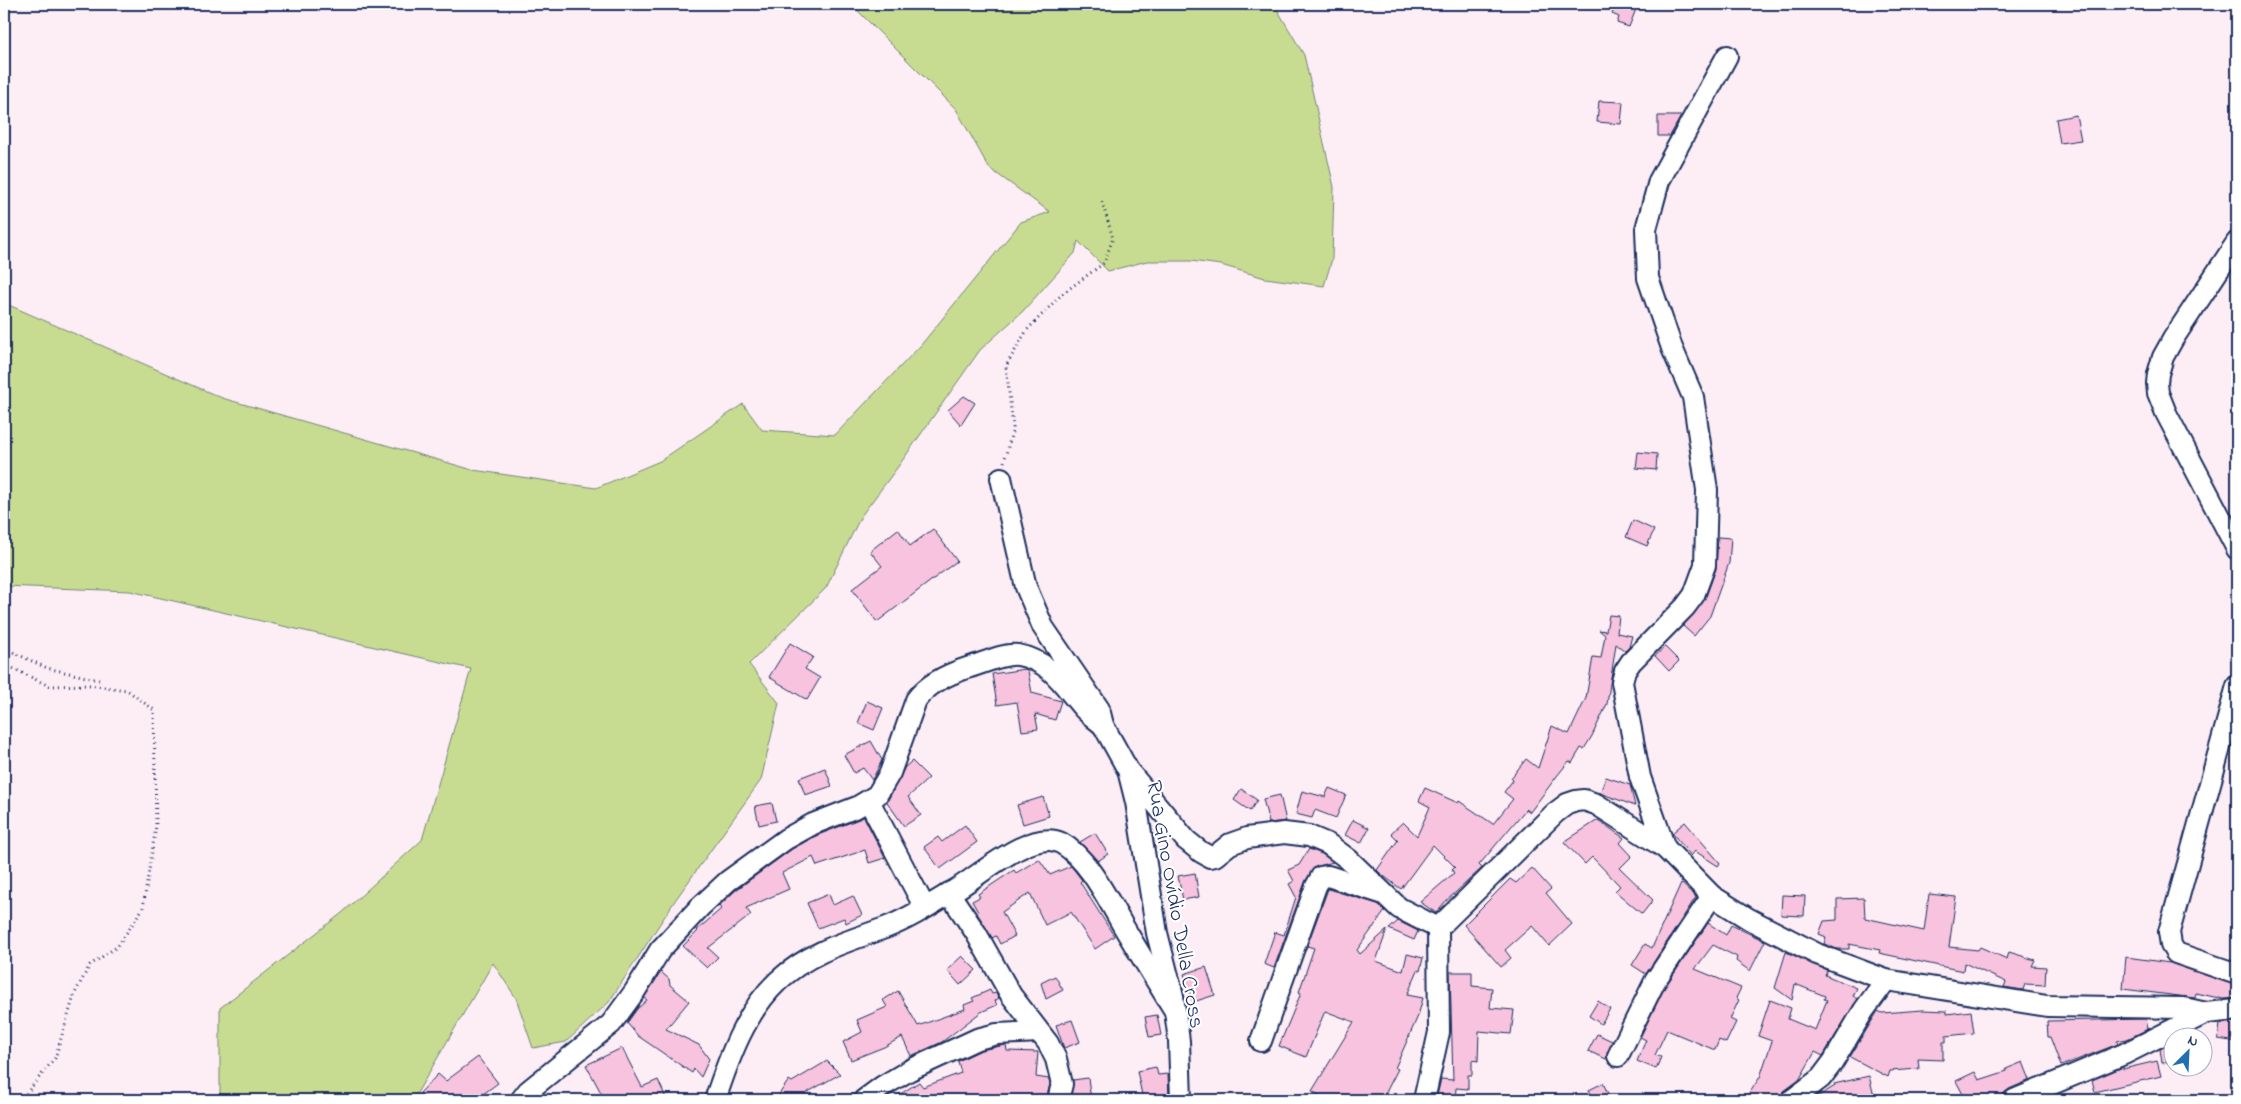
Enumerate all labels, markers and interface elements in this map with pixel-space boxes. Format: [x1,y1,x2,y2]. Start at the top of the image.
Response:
street label: Rua Gino Ovídio Della Cross [1136,778,1212,1031]
north arrow [2164,1026,2214,1076]
text: N [2184,1030,2201,1053]

